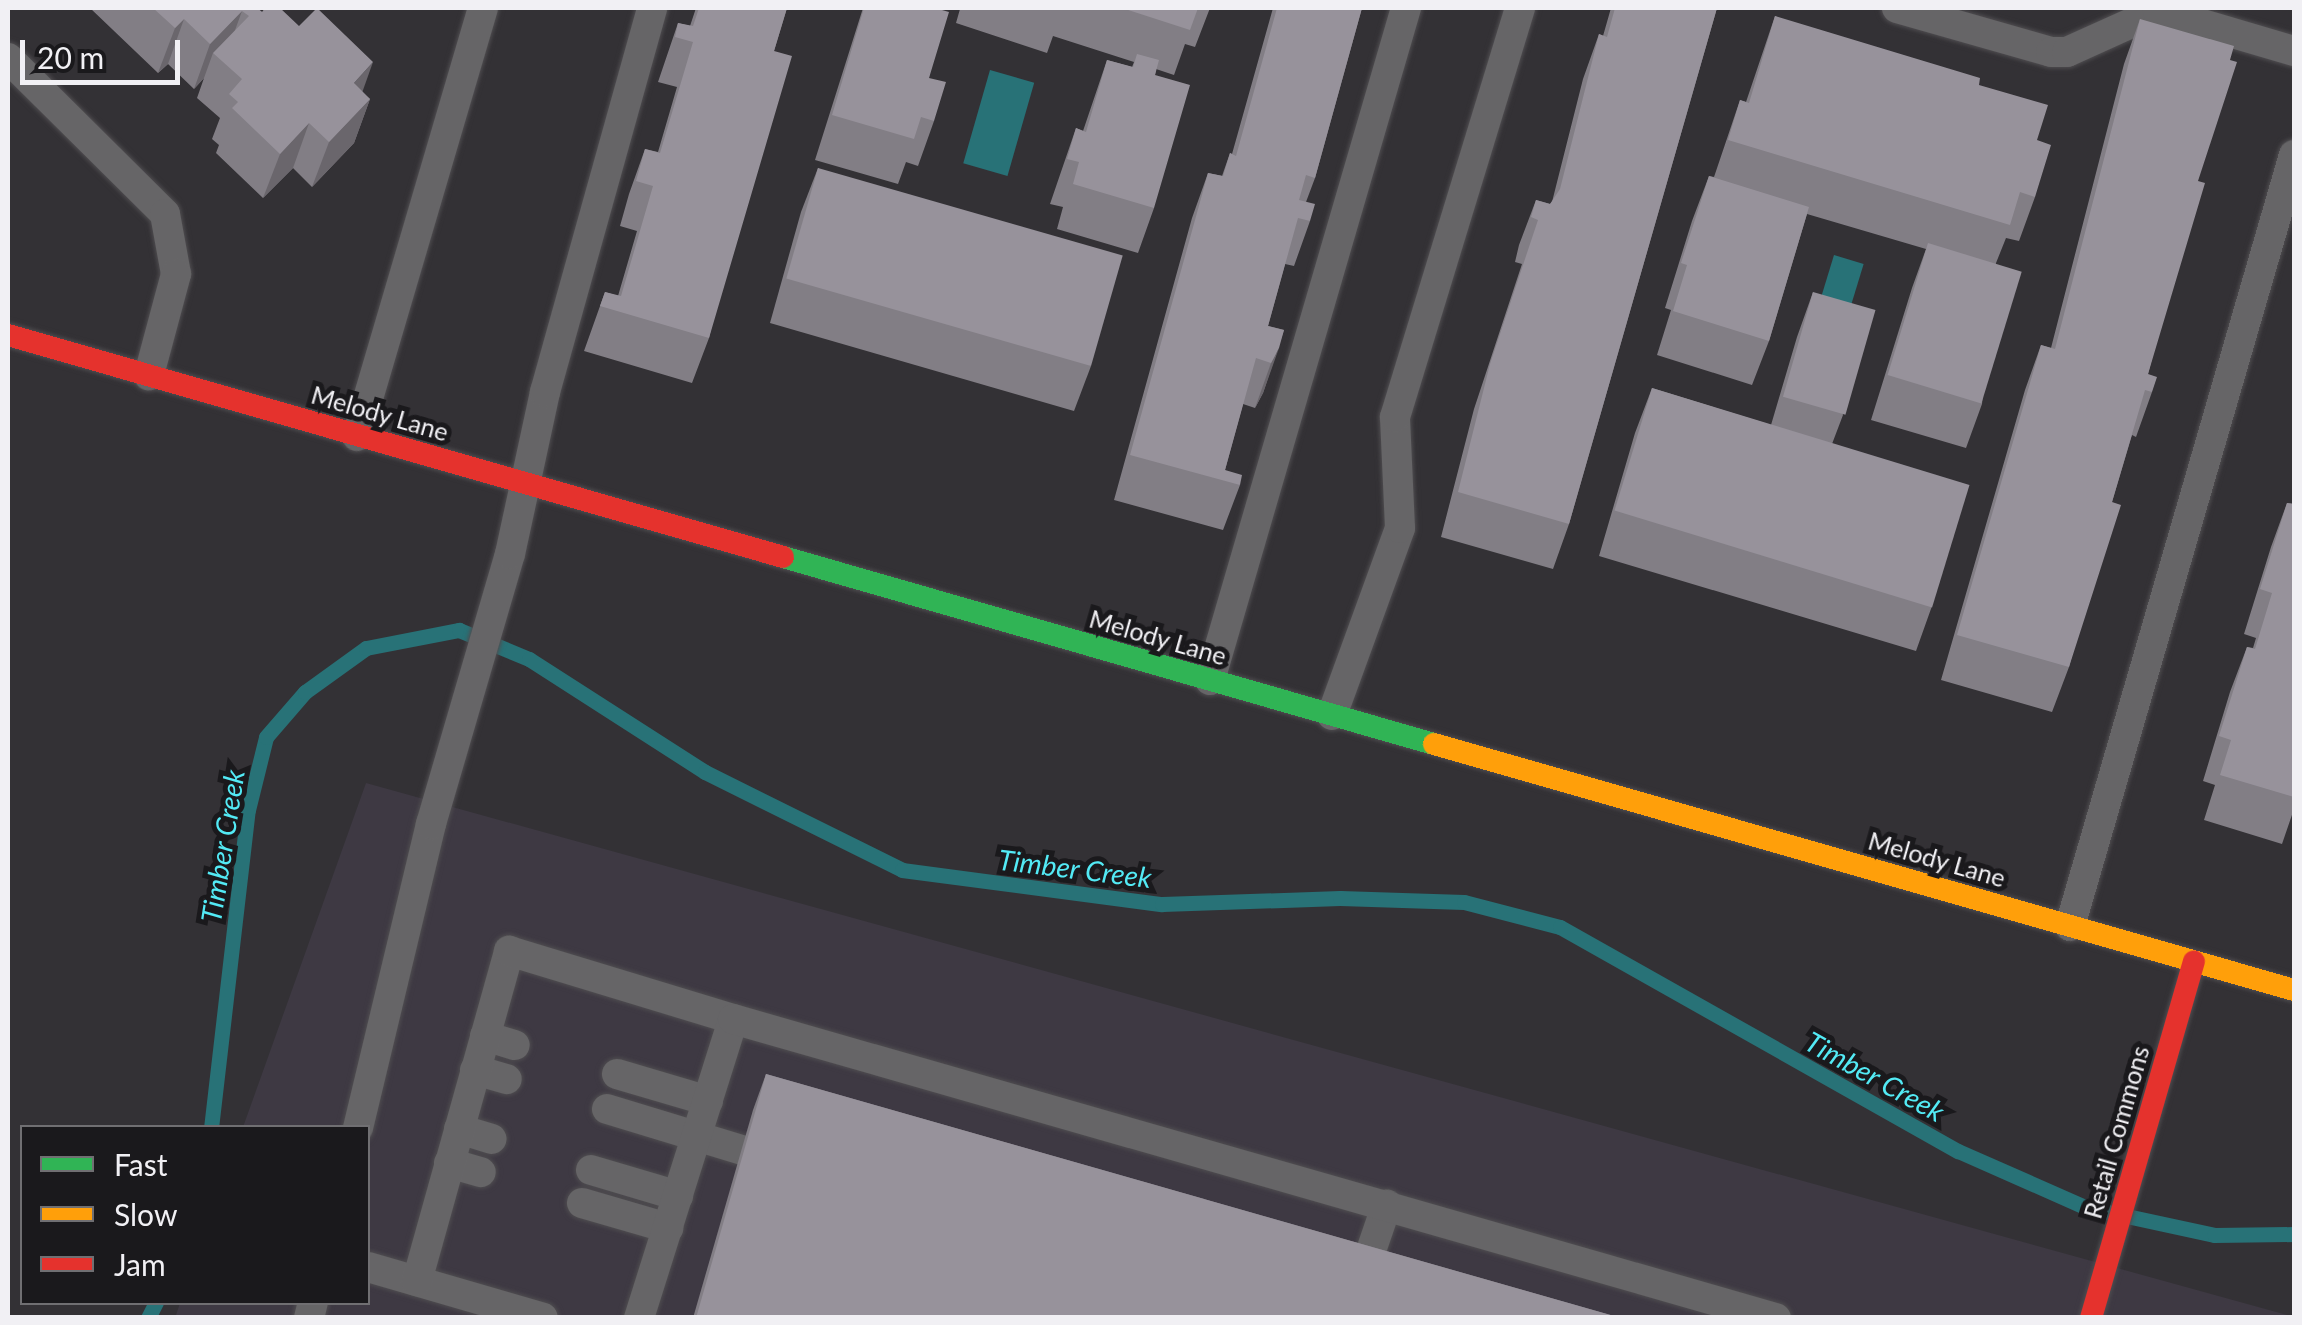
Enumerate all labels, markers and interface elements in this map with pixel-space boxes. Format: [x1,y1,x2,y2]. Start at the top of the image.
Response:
scale bar [25,20,185,82]
text: 20 m [37,39,104,75]
street label: Melody Lane [308,379,452,447]
street label: Melody Lane [1086,603,1230,671]
water label: Timber Creek [193,767,251,925]
street label: Melody Lane [1865,825,2009,893]
water label: Timber Creek [996,842,1154,894]
water label: Timber Creek [1799,1024,1951,1128]
street label: Retail Commons [2077,1042,2155,1222]
legend [20,1125,370,1305]
text: Fast [114,1146,168,1182]
text: Slow [114,1196,177,1232]
text: Jam [114,1246,166,1282]

